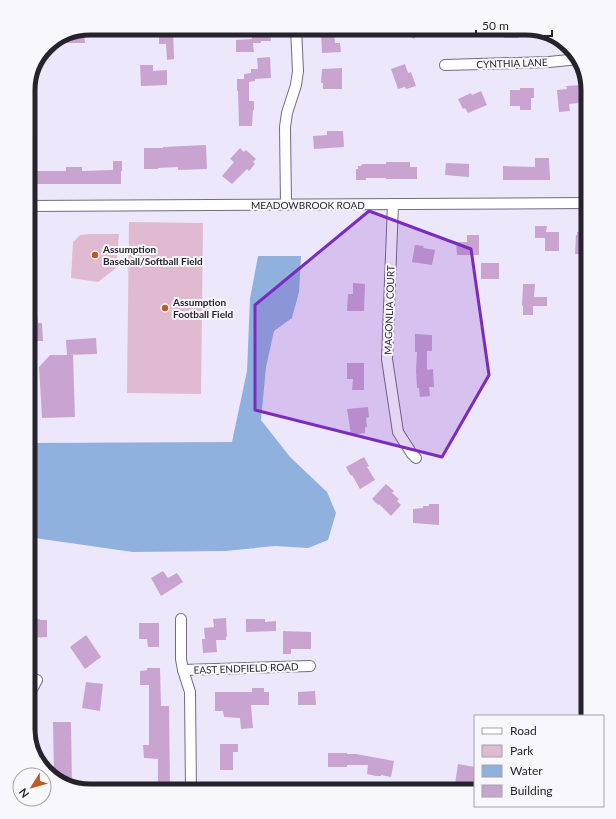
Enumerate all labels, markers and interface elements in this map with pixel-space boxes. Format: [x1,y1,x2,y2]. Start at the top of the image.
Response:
scale bar [476,12,552,38]
text: 50 m [482,18,509,33]
street label: CYNTHIA LANE [476,56,548,70]
street label: MEADOWBROOK ROAD [251,199,365,211]
place label: Assumption Baseball/Softball Field [102,243,203,267]
marker: Assumption Baseball/Softball Field [90,250,100,260]
street label: MAGONLIA COURT [381,265,397,355]
place label: Assumption Football Field [172,296,233,320]
marker: Assumption Football Field [160,303,170,313]
street label: EAST ENDFIELD ROAD [193,660,299,676]
legend [474,715,604,807]
text: Road [510,723,537,738]
text: Park [510,743,534,758]
text: Water [510,763,543,778]
north arrow [12,767,52,807]
text: Building [510,783,553,798]
text: N [16,786,31,801]

